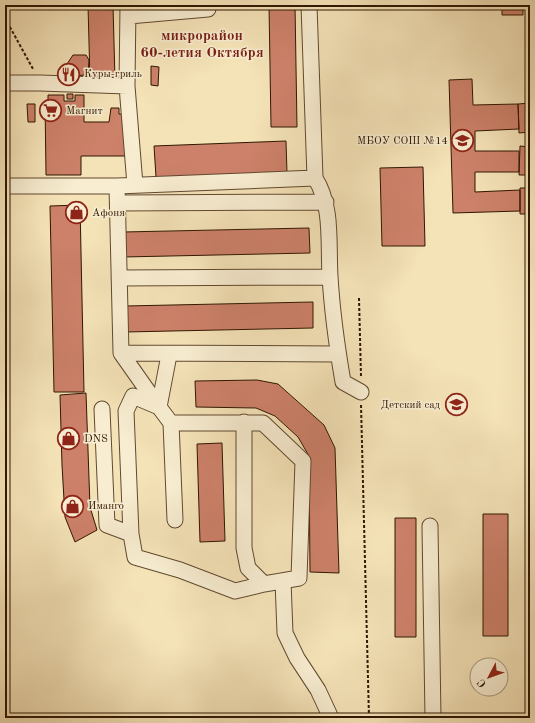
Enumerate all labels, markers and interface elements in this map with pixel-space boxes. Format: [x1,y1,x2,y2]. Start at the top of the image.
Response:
district label: микрорайон 60-летия Октября [140,29,264,61]
restaurant icon: Куры-гриль [56,61,82,87]
place label: Куры-гриль [84,69,142,80]
supermarket icon: Магнит [38,98,64,124]
place label: Магнит [66,106,103,117]
school or university icon: МБОУ СОШ №14 [450,128,476,154]
place label: МБОУ СОШ №14 [357,136,448,147]
shop icon: Афоня [64,200,90,226]
place label: Афоня [92,208,125,219]
school or university icon: Детский сад [443,392,469,418]
place label: Детский сад [381,400,441,411]
shop icon: DNS [56,426,82,452]
place label: DNS [84,434,108,445]
shop icon: Иманго [59,493,85,519]
place label: Иманго [88,501,124,512]
north arrow [469,657,509,697]
text: С [476,676,489,689]

